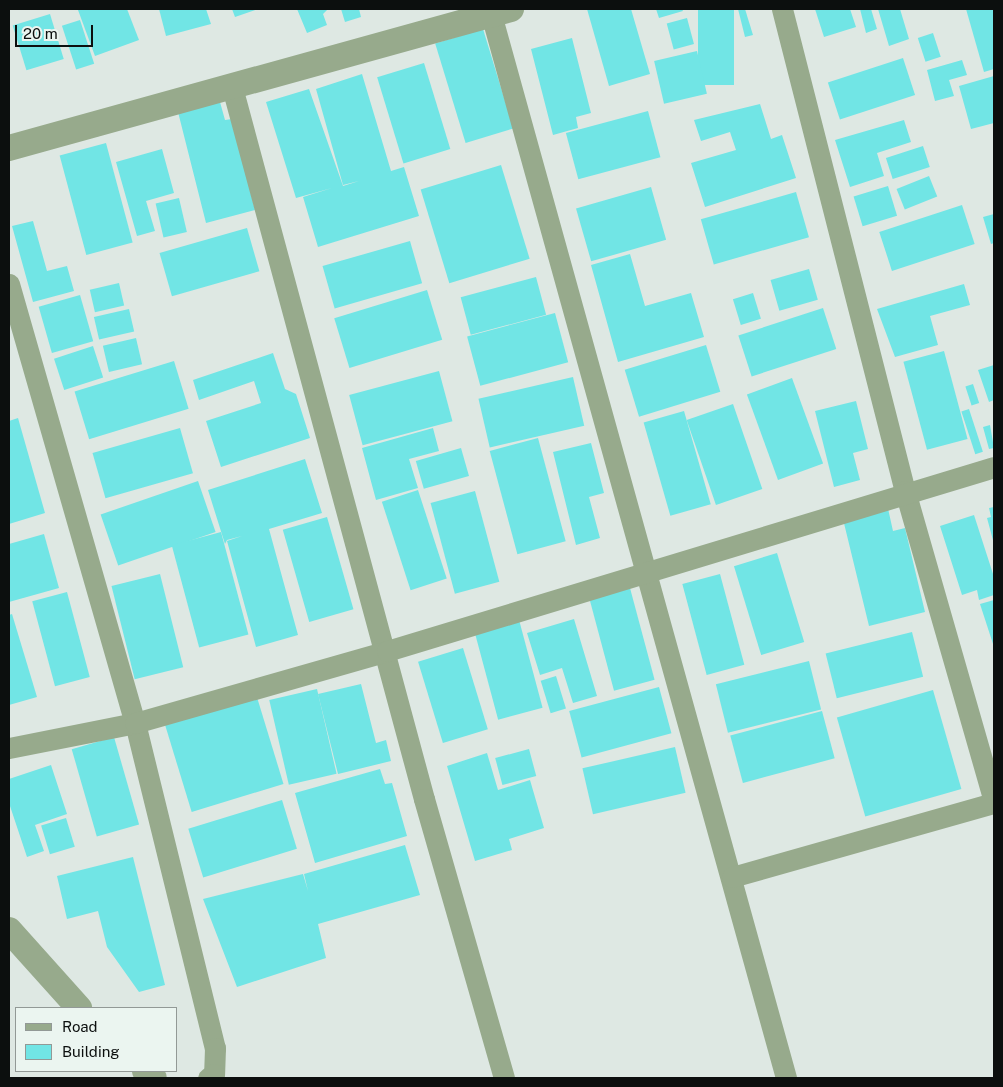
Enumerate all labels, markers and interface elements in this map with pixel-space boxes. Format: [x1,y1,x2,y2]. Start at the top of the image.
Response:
scale bar [18,15,95,47]
text: 20 m [23,25,58,42]
legend [15,1007,178,1072]
text: Road [62,1018,98,1035]
text: Building [62,1043,120,1060]

